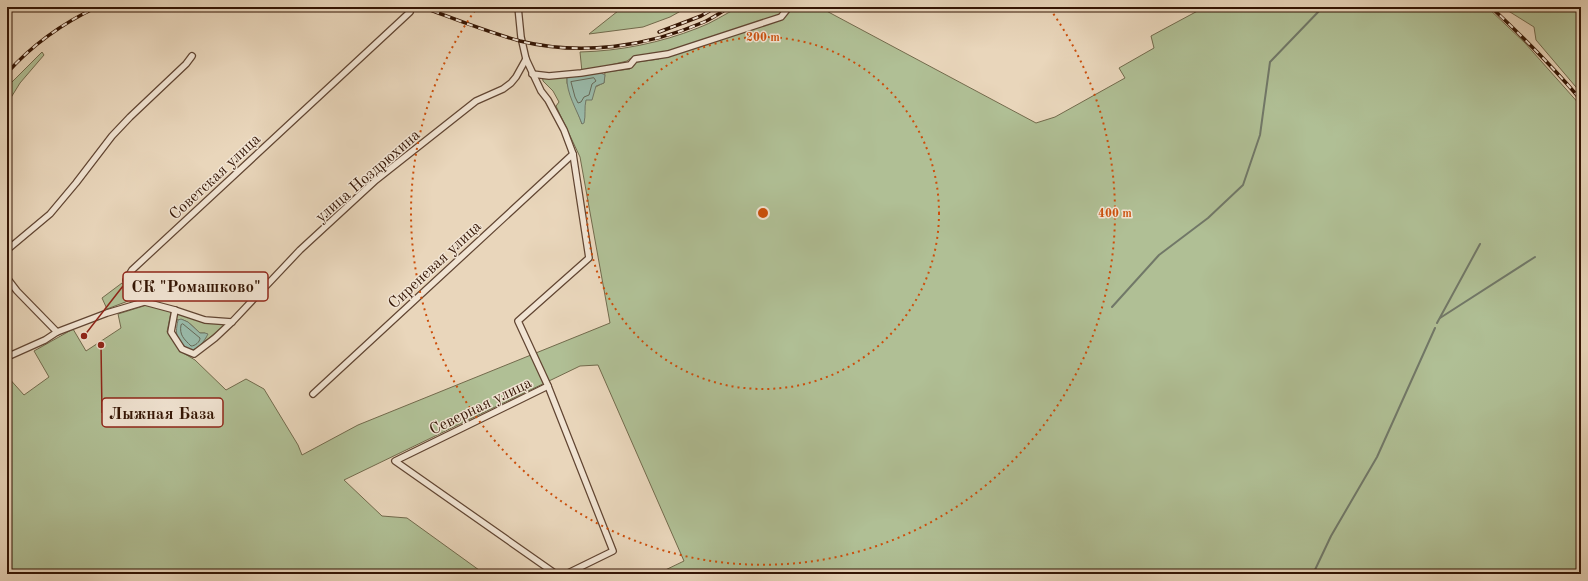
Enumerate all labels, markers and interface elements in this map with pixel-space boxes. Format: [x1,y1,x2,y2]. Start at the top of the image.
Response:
text: 200 m [746,32,780,44]
street label: улица Ноздрюхина [313,127,424,226]
street label: Советская улица [167,131,264,224]
centre of rings [756,206,770,220]
text: 400 m [1098,208,1132,220]
street label: Сиреневая улица [386,218,485,312]
callout: СК "Ромашково" [123,272,268,301]
text: СК "Ромашково" [131,279,261,296]
street label: Северная улица [427,375,535,438]
callout: Лыжная База [102,398,223,427]
text: Лыжная База [109,406,215,423]

